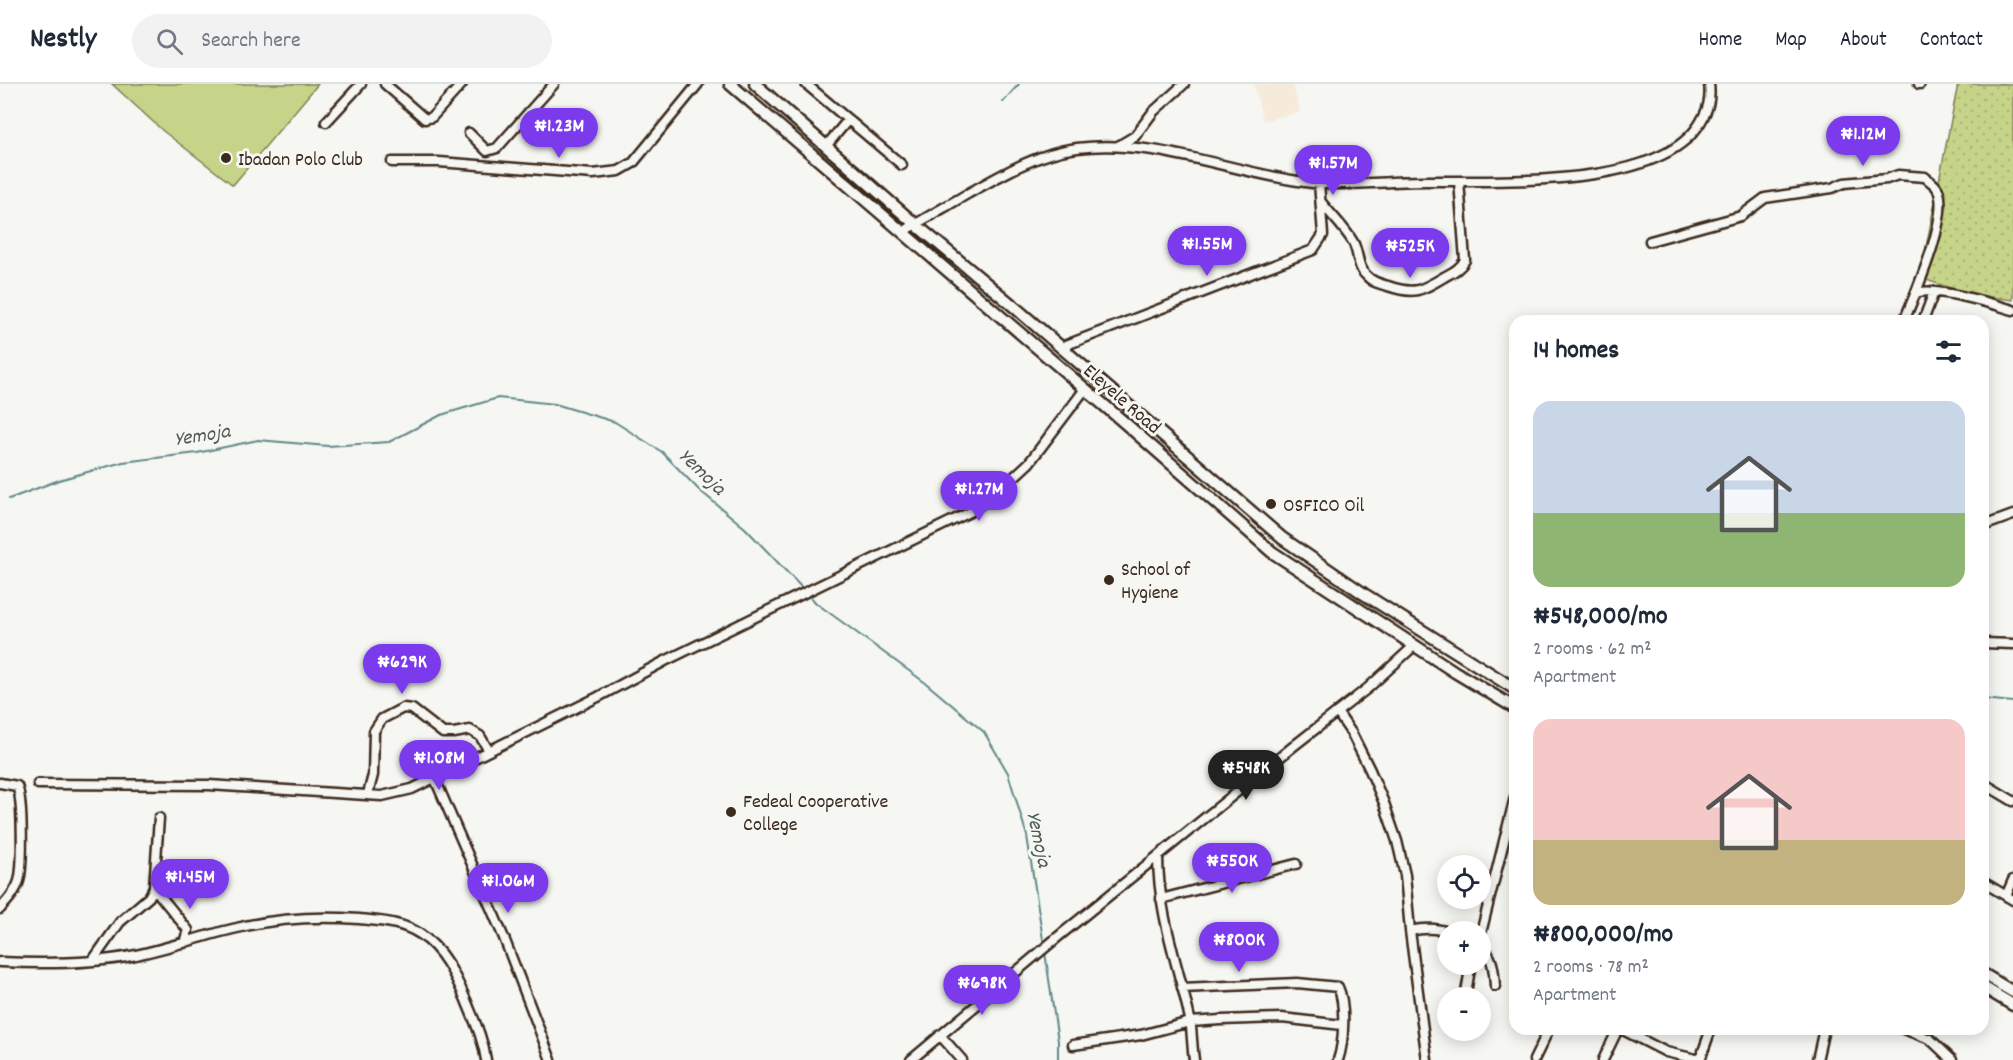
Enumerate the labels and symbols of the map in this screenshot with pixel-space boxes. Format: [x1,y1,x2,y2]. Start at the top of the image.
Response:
pin: ₦1.23M [510,108,608,159]
pin: ₦1.12M [1814,116,1912,167]
pin: ₦1.57M [1284,145,1382,196]
place label: Ibadan Polo Club [238,147,363,175]
marker: Ibadan Polo Club [219,151,233,165]
pin: ₦1.55M [1158,226,1256,277]
pin: ₦525K [1368,228,1452,279]
street label: Eleyele Road [1076,359,1166,442]
water label: Yemoja [172,418,234,456]
water label: Yemoja [670,443,732,504]
pin: ₦1.27M [930,471,1028,522]
place label: OSFICO Oil [1283,493,1365,521]
marker: OSFICO Oil [1264,497,1278,511]
place label: School of Hygiene [1121,557,1191,608]
marker: School of Hygiene [1102,573,1116,587]
pin: ₦629K [360,644,444,695]
pin: ₦1.08M [390,740,488,791]
pin: ₦548K [1204,750,1288,801]
place label: Fedeal Cooperative College [743,789,888,840]
marker: Fedeal Cooperative College [724,805,738,819]
water label: Yemoja [1017,809,1058,871]
pin: ₦550K [1190,843,1274,894]
pin: ₦1.45M [141,859,239,910]
pin: ₦1.06M [459,863,557,914]
pin: ₦800K [1197,922,1281,973]
pin: ₦698K [940,965,1024,1016]

